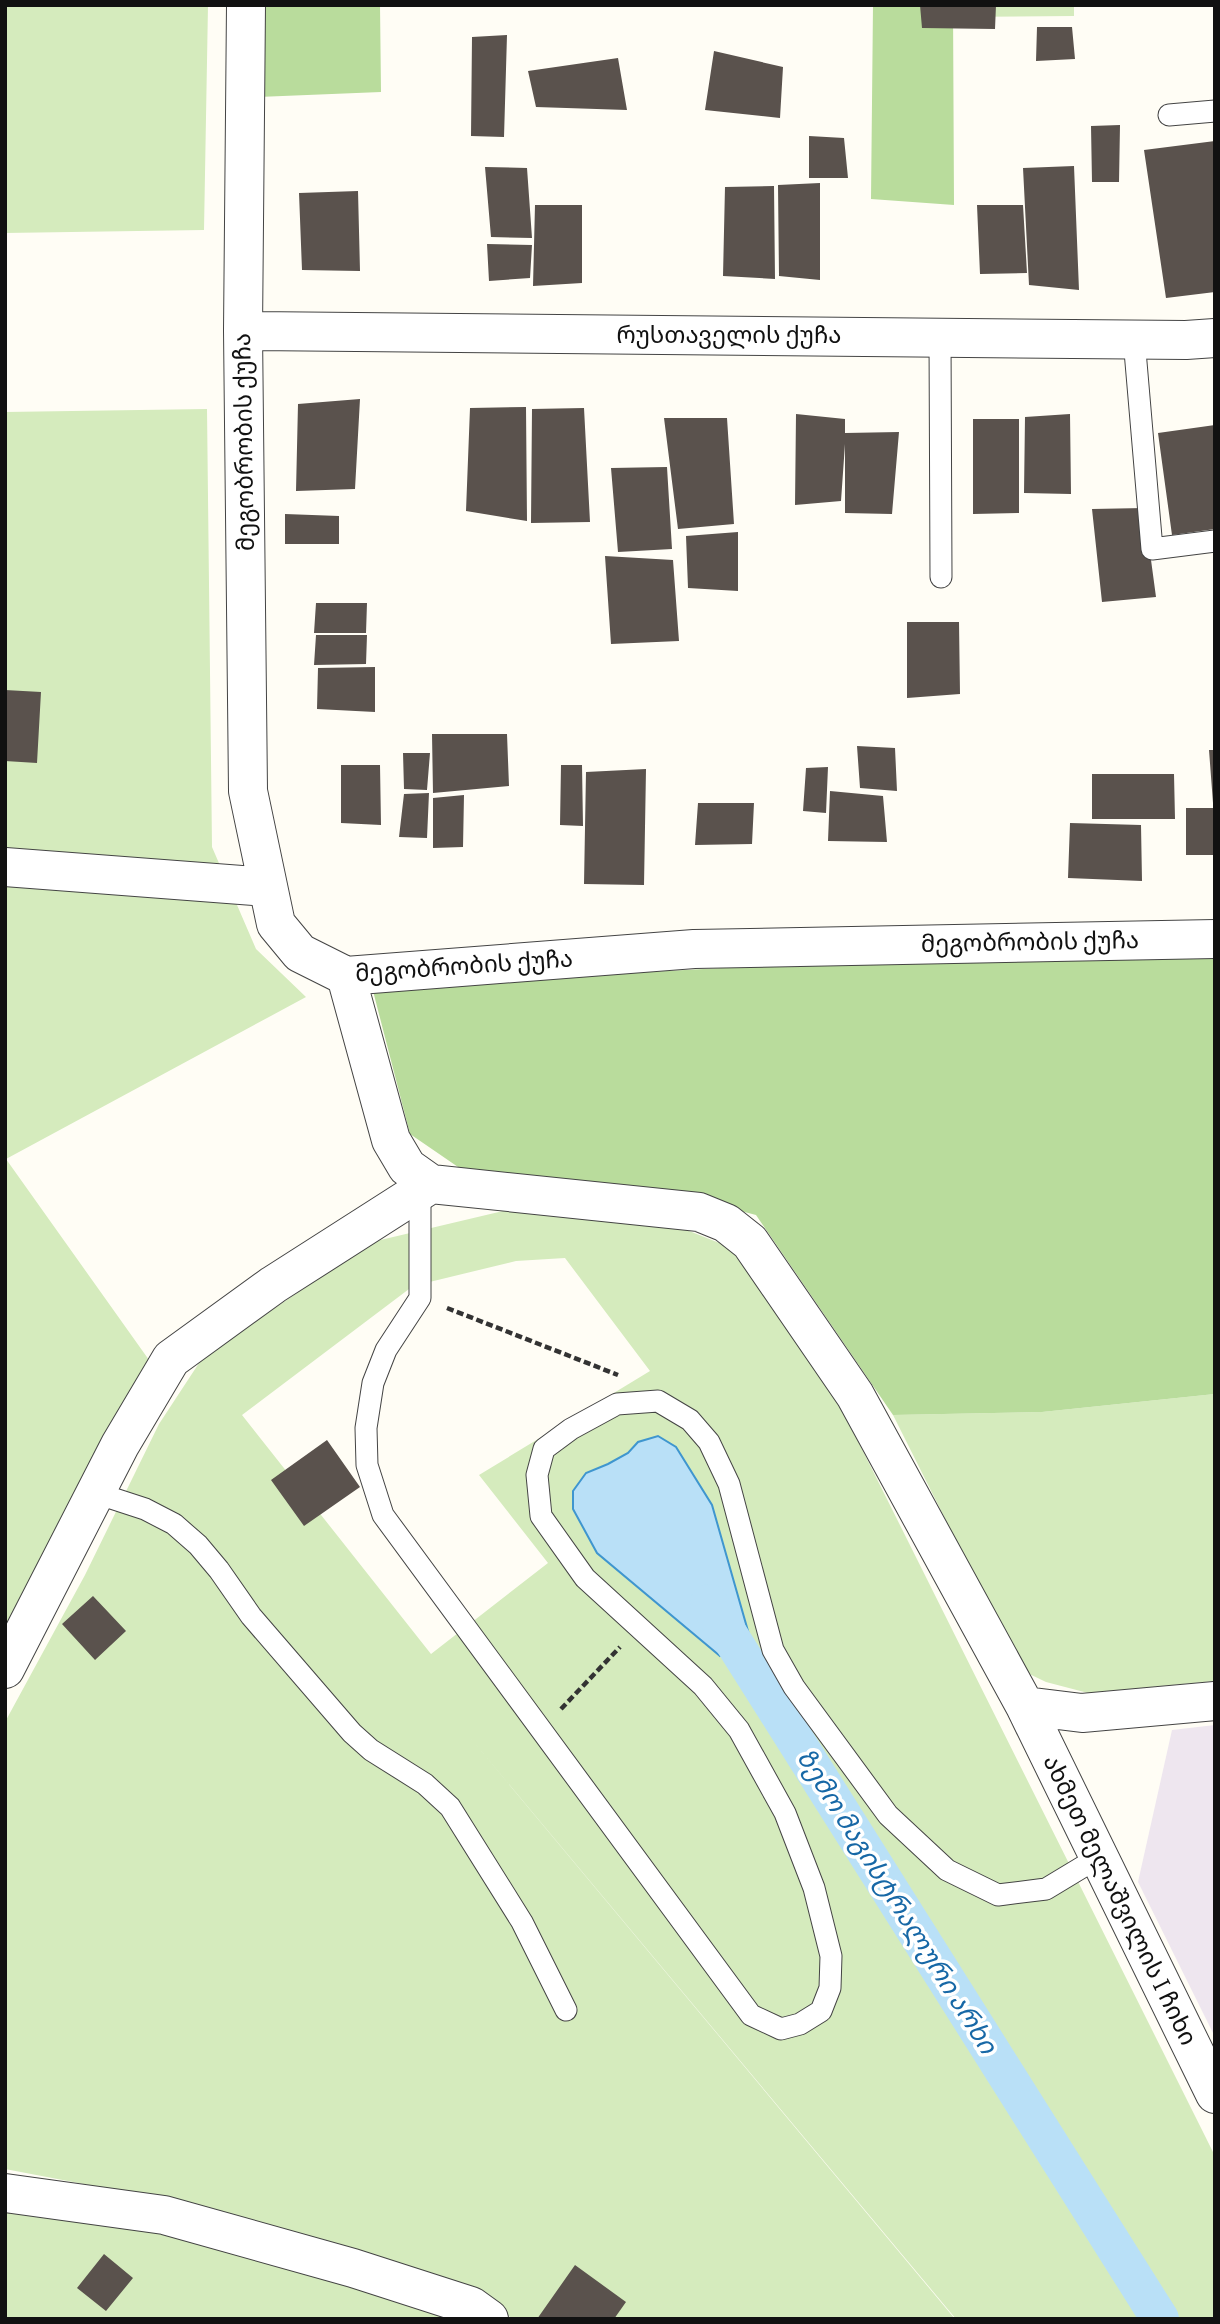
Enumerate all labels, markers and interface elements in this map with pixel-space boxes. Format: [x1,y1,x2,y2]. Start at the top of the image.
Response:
street label: რუსთაველის ქუჩა [617,321,841,349]
street label: მეგობრობის ქუჩა [228,333,260,551]
street label: მეგობრობის ქუჩა [921,926,1139,958]
street label: მეგობრობის ქუჩა [354,944,574,988]
water label: ზემო მაგისტრალური არხი [790,1743,1004,2060]
street label: ახმეთ მელაშვილის I ჩიხი [1037,1750,1203,2050]

